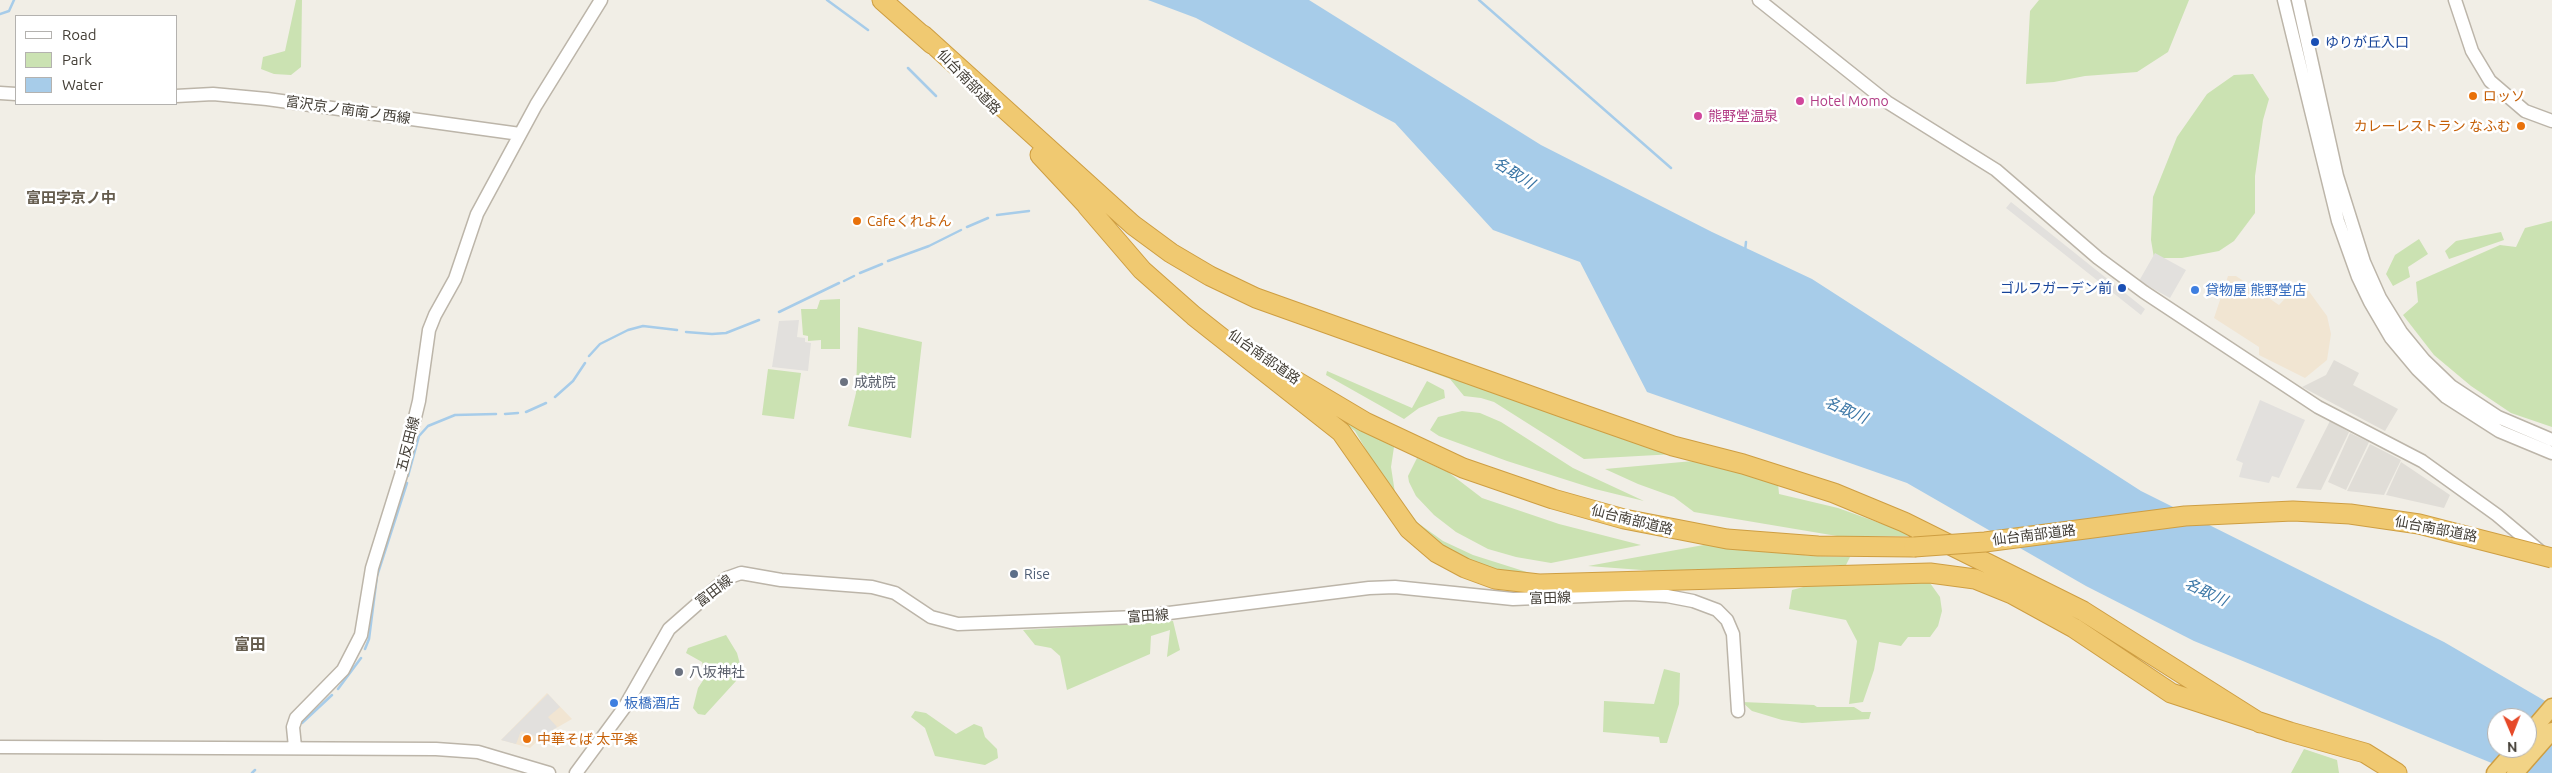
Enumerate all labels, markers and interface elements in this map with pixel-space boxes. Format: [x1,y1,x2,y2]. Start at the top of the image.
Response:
legend [15,15,178,105]
text: Road [62,26,97,43]
place label: ゆりが丘入口 [2325,34,2409,50]
marker: ゆりが丘入口 [2309,36,2321,48]
street label: 仙台南部道路 [934,46,1004,118]
text: Park [62,51,92,68]
text: Water [62,76,103,93]
place label: ロッソ [2483,88,2525,104]
marker: ロッソ [2467,90,2479,102]
street label: 富沢京ノ南南ノ西線 [284,93,412,127]
place label: Hotel Momo [1810,93,1889,109]
marker: Hotel Momo [1794,95,1806,107]
place label: 熊野堂温泉 [1708,108,1778,124]
marker: 熊野堂温泉 [1692,110,1704,122]
place label: カレーレストラン なふむ [2354,118,2511,134]
marker: カレーレストラン なふむ [2515,120,2527,132]
water label: 名取川 [1490,153,1538,193]
district label: 富田字京ノ中 [26,189,116,207]
place label: Cafeくれよん [867,213,952,229]
marker: Cafeくれよん [851,215,863,227]
place label: ゴルフガーデン前 [2000,280,2112,296]
marker: ゴルフガーデン前 [2116,282,2128,294]
place label: 貸物屋 熊野堂店 [2205,282,2306,298]
marker: 貸物屋 熊野堂店 [2189,284,2201,296]
street label: 仙台南部道路 [1225,326,1303,388]
place label: 成就院 [854,374,896,390]
marker: 成就院 [838,376,850,388]
water label: 名取川 [1822,393,1870,427]
street label: 五反田線 [393,415,423,473]
street label: 仙台南部道路 [1589,502,1675,538]
street label: 仙台南部道路 [2393,513,2479,545]
street label: 仙台南部道路 [1991,522,2077,548]
place label: Rise [1024,566,1050,582]
marker: Rise [1008,568,1020,580]
street label: 富田線 [692,571,736,611]
water label: 名取川 [2182,574,2230,610]
street label: 富田線 [1529,589,1571,607]
street label: 富田線 [1126,606,1170,626]
district label: 富田 [234,635,266,655]
place label: 八坂神社 [689,664,745,680]
marker: 八坂神社 [673,666,685,678]
place label: 板橋酒店 [624,695,680,711]
marker: 板橋酒店 [608,697,620,709]
north arrow [2487,708,2537,758]
place label: 中華そば 太平楽 [537,731,638,747]
marker: 中華そば 太平楽 [521,733,533,745]
text: N [2507,739,2518,755]

